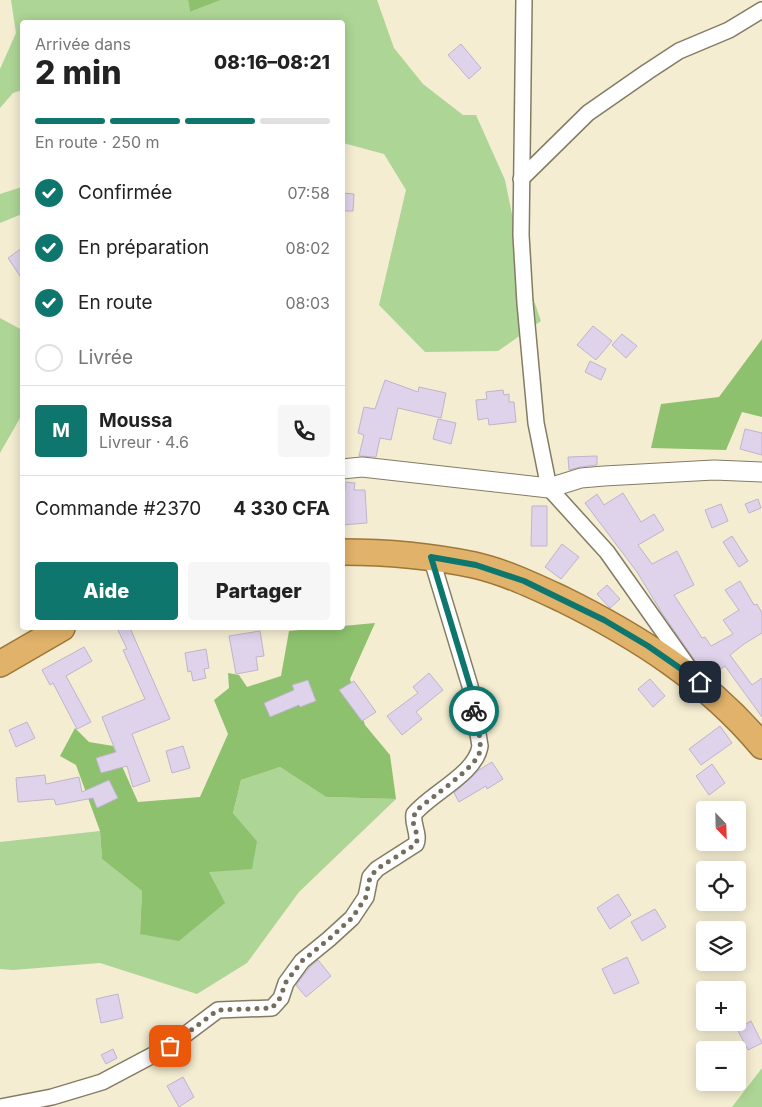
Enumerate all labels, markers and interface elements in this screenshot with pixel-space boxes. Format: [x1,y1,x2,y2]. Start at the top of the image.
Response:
text: Arrivée dans [35,34,131,54]
text: 08:16–08:21 [214,51,330,74]
text: 2 min [35,53,121,92]
text: En route · 250 m [35,132,160,152]
icon: check [35,179,63,207]
text: Confirmée [78,181,172,204]
text: 07:58 [287,183,330,203]
icon: check [35,234,63,262]
text: En préparation [78,236,209,259]
text: 08:02 [286,238,330,258]
icon: check [35,289,63,317]
text: En route [78,291,153,314]
text: 08:03 [285,293,330,313]
text: Livrée [78,346,133,369]
button: phone [278,405,330,457]
text: Moussa [99,409,173,432]
text: M [52,419,70,442]
text: Livreur · 4.6 [99,432,189,452]
text: Commande #2370 [35,497,201,520]
text: 4 330 CFA [233,497,330,520]
button: Aide [35,562,178,620]
button: Partager [188,562,330,620]
pin [679,661,721,703]
icon: home [686,668,714,696]
courier [449,686,499,736]
icon: bike [460,697,488,725]
north arrow [696,801,746,851]
map controls [696,801,746,1091]
button: locate [696,861,746,911]
button: layers [696,921,746,971]
button: + [696,981,746,1031]
pin [149,1025,191,1067]
icon: bag [156,1032,184,1060]
button: − [696,1041,746,1091]

